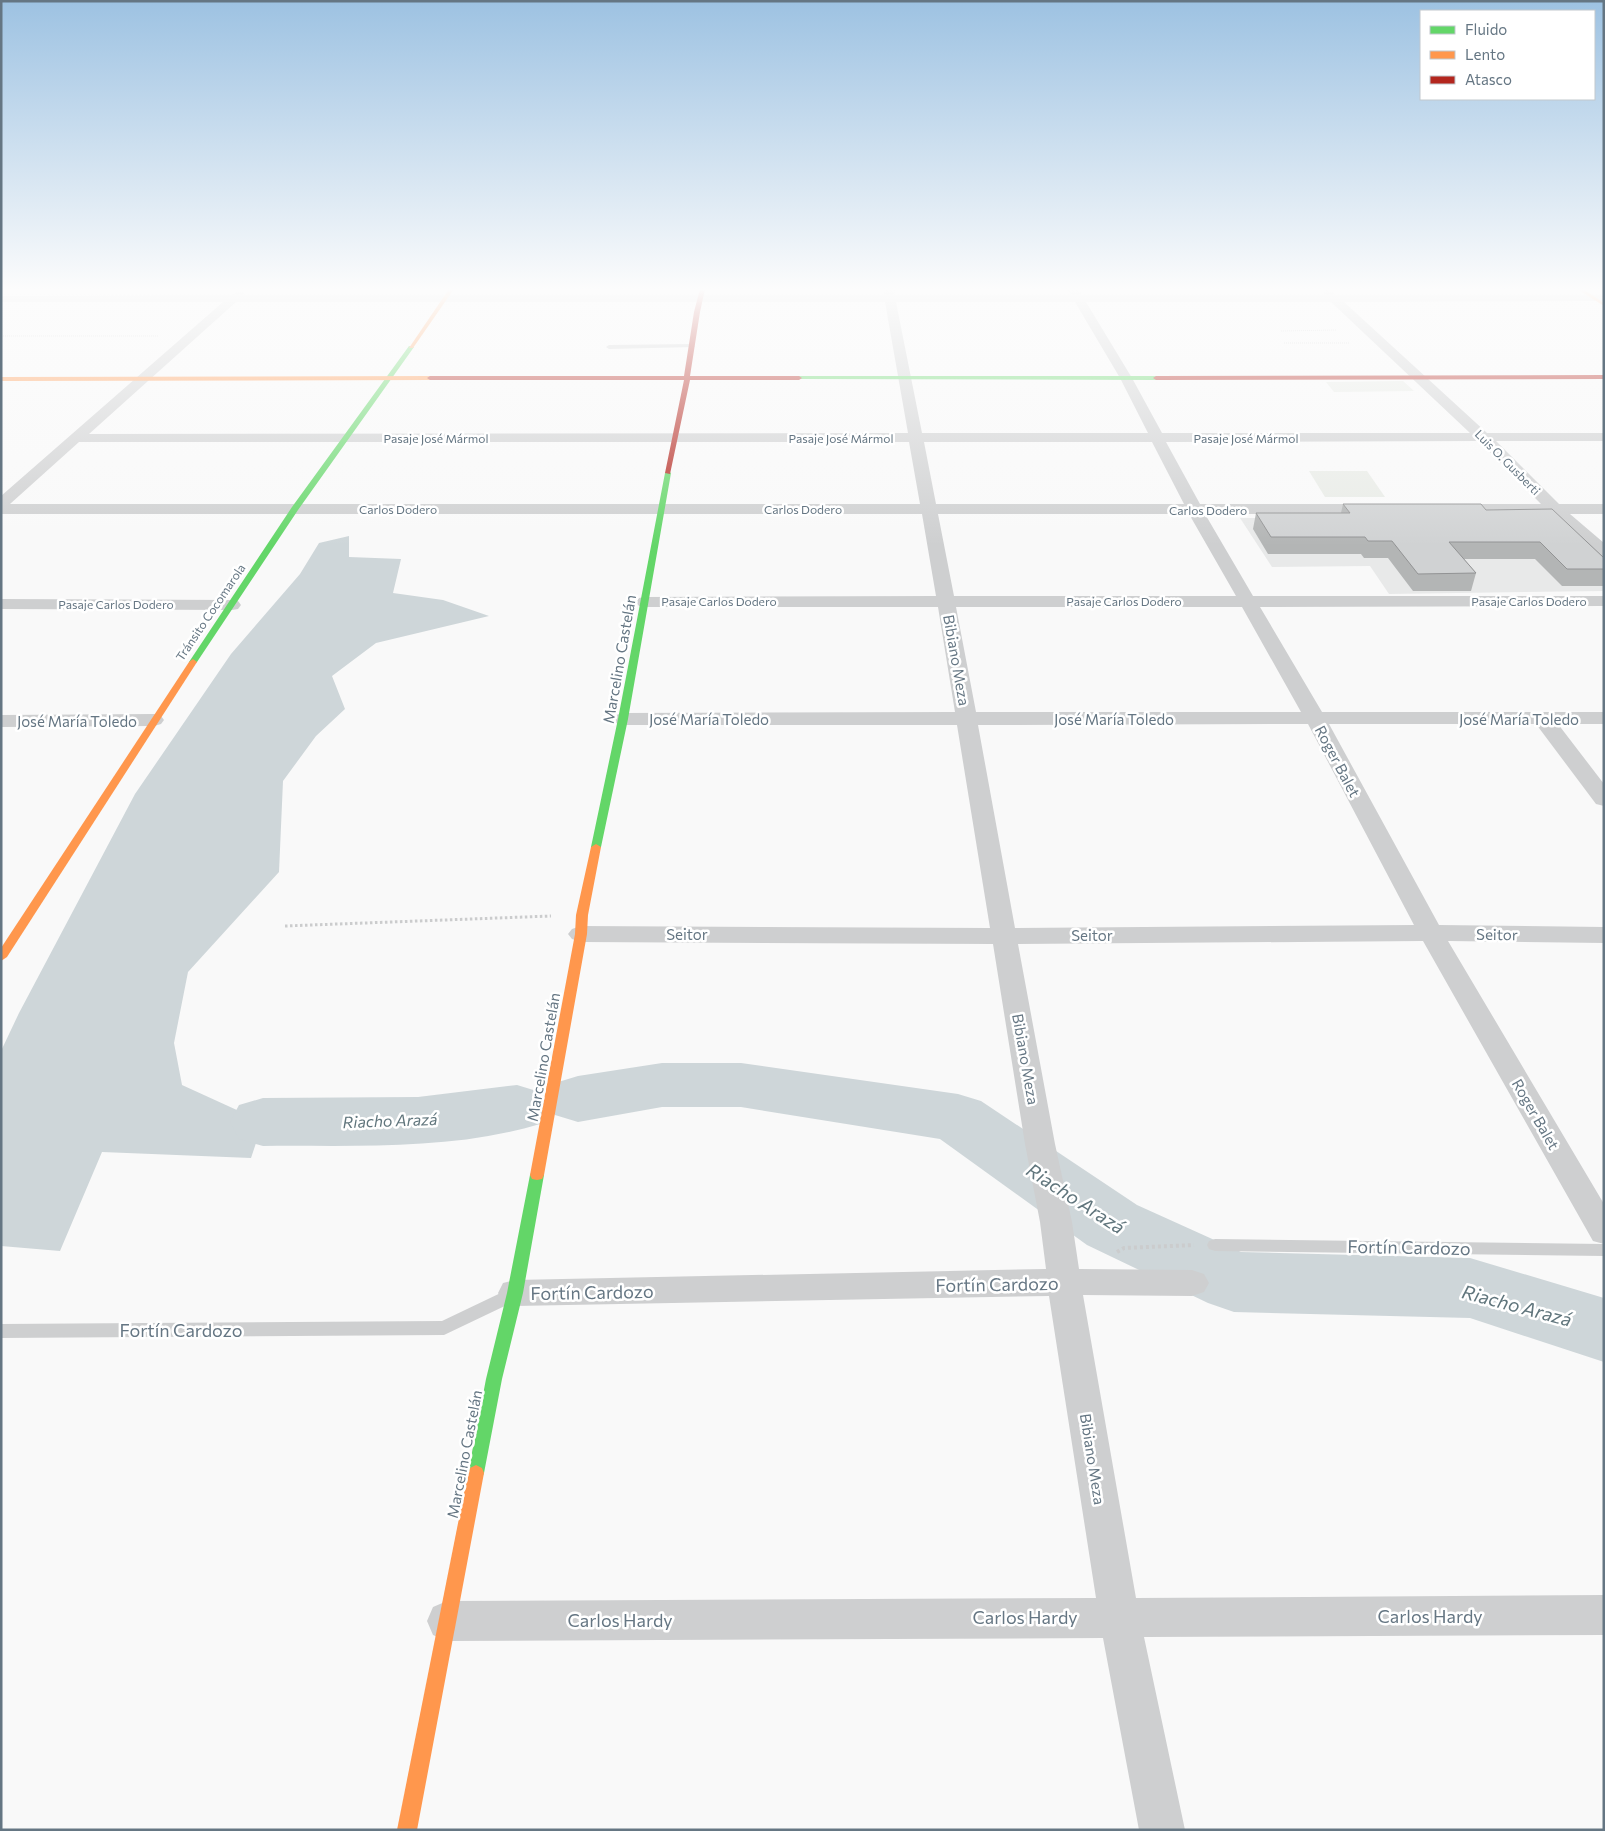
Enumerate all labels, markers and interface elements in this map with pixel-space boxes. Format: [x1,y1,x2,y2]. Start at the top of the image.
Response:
legend [1420,10,1595,100]
text: Fluido [1465,20,1507,38]
text: Lento [1465,45,1505,63]
text: Atasco [1465,70,1512,88]
street label: Luis O. Gusberti [1473,427,1543,497]
street label: Pasaje José Mármol [384,431,488,446]
street label: Pasaje José Mármol [789,431,893,446]
street label: Pasaje José Mármol [1194,431,1298,446]
street label: Carlos Dodero [359,502,437,516]
street label: Carlos Dodero [764,502,842,516]
street label: Carlos Dodero [1169,503,1247,517]
street label: Tránsito Cocomarola [172,561,248,663]
street label: Marcelino Castelán [599,593,639,725]
street label: Pasaje Carlos Dodero [661,594,777,608]
street label: Pasaje Carlos Dodero [1066,594,1182,608]
street label: Pasaje Carlos Dodero [1471,594,1587,608]
street label: Pasaje Carlos Dodero [58,597,174,611]
street label: Bibiano Meza [940,613,974,707]
street label: José María Toledo [649,710,769,728]
street label: José María Toledo [1054,710,1174,728]
street label: José María Toledo [1459,710,1579,728]
street label: José María Toledo [17,712,137,730]
street label: Roger Balet [1312,722,1364,800]
street label: Seitor [666,925,708,943]
street label: Seitor [1476,925,1518,943]
street label: Seitor [1071,926,1113,944]
street label: Marcelino Castelán [523,991,563,1123]
street label: Bibiano Meza [1009,1012,1043,1106]
street label: Roger Balet [1509,1075,1563,1153]
water label: Riacho Arazá [342,1109,438,1131]
water label: Riacho Arazá [1023,1158,1130,1239]
street label: Fortín Cardozo [1347,1235,1471,1259]
street label: Fortín Cardozo [935,1272,1059,1296]
water label: Riacho Arazá [1460,1279,1575,1331]
street label: Fortín Cardozo [530,1280,654,1304]
street label: Fortín Cardozo [119,1319,243,1341]
street label: Marcelino Castelán [443,1388,485,1520]
street label: Bibiano Meza [1077,1412,1109,1506]
street label: Carlos Hardy [1377,1605,1483,1627]
street label: Carlos Hardy [972,1606,1078,1628]
street label: Carlos Hardy [567,1609,673,1631]

